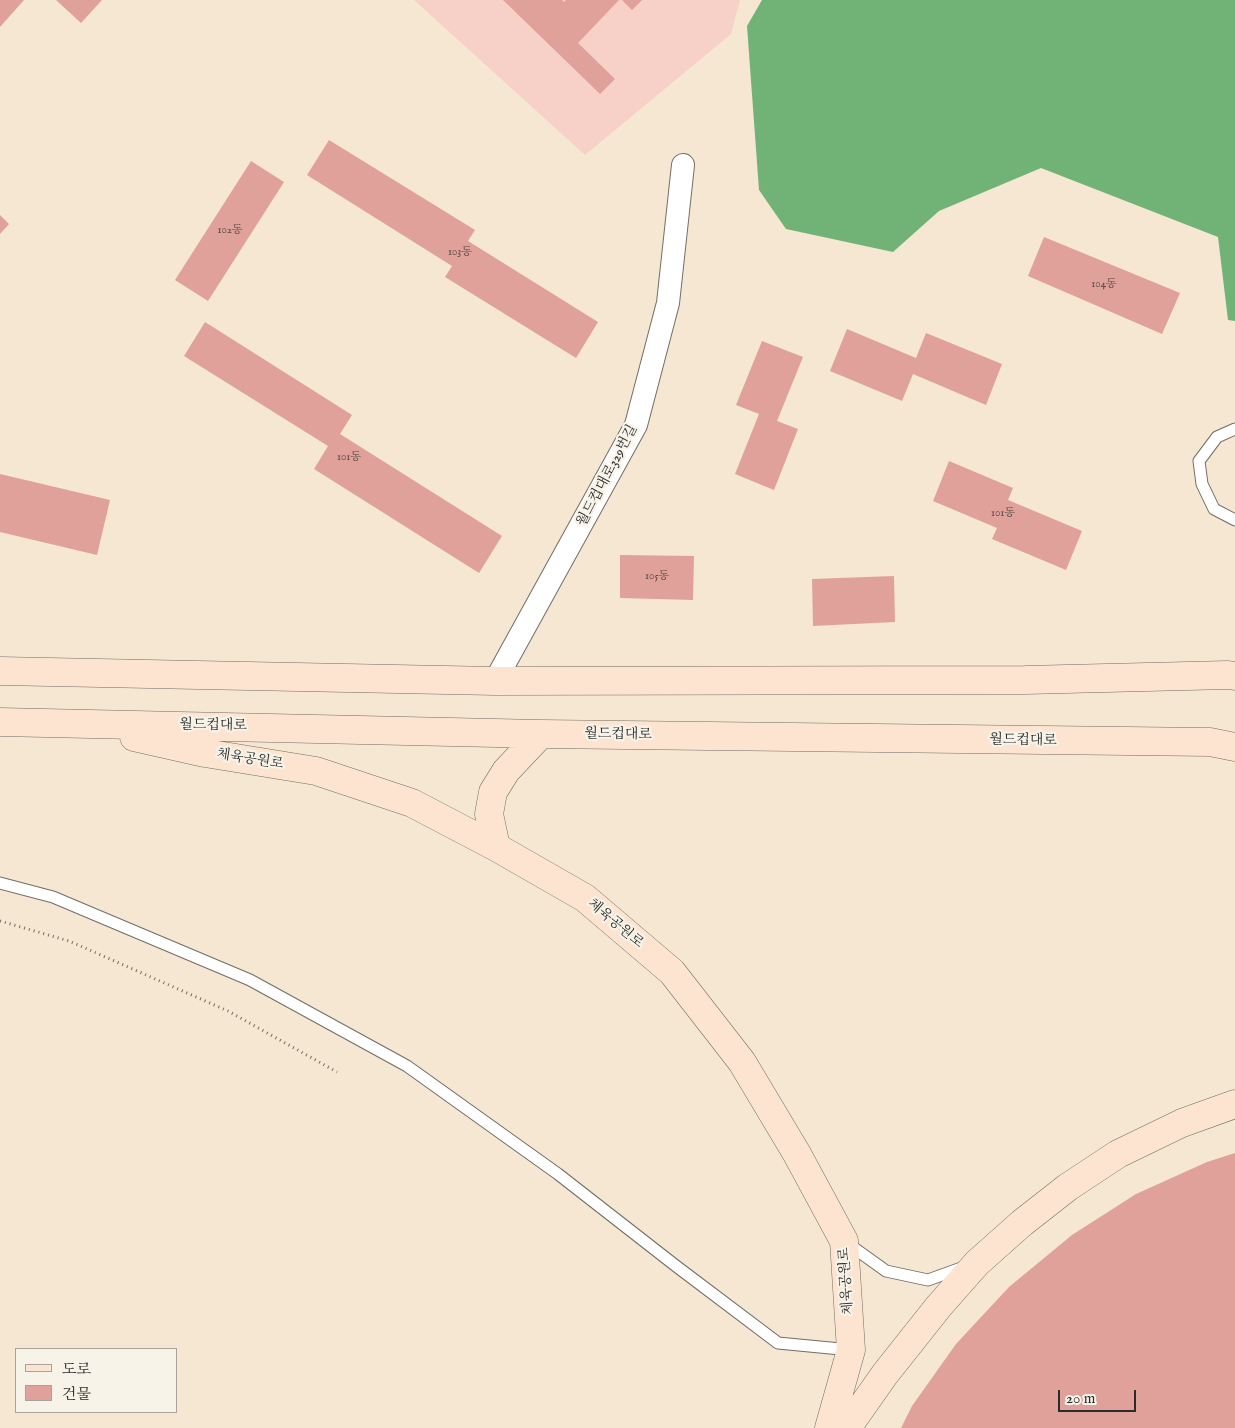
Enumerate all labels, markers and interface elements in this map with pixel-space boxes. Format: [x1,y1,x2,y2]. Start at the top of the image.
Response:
house number: 102동 [217,224,243,238]
house number: 103동 [448,246,472,260]
house number: 104동 [1091,278,1117,292]
street label: 월드컵대로329번길 [574,422,642,530]
house number: 101동 [337,451,361,465]
house number: 101동 [991,507,1015,521]
house number: 105동 [645,570,669,584]
street label: 월드컵대로 [179,717,247,735]
street label: 월드컵대로 [584,726,652,744]
street label: 월드컵대로 [989,732,1057,750]
street label: 체육공원로 [215,746,285,774]
street label: 체육공원로 [584,896,646,952]
street label: 체육공원로 [836,1247,858,1315]
legend [15,1348,178,1413]
text: 도로 [62,1360,91,1379]
scale bar [1060,1380,1138,1412]
text: 건물 [62,1385,91,1404]
text: 20 m [1066,1389,1095,1408]

